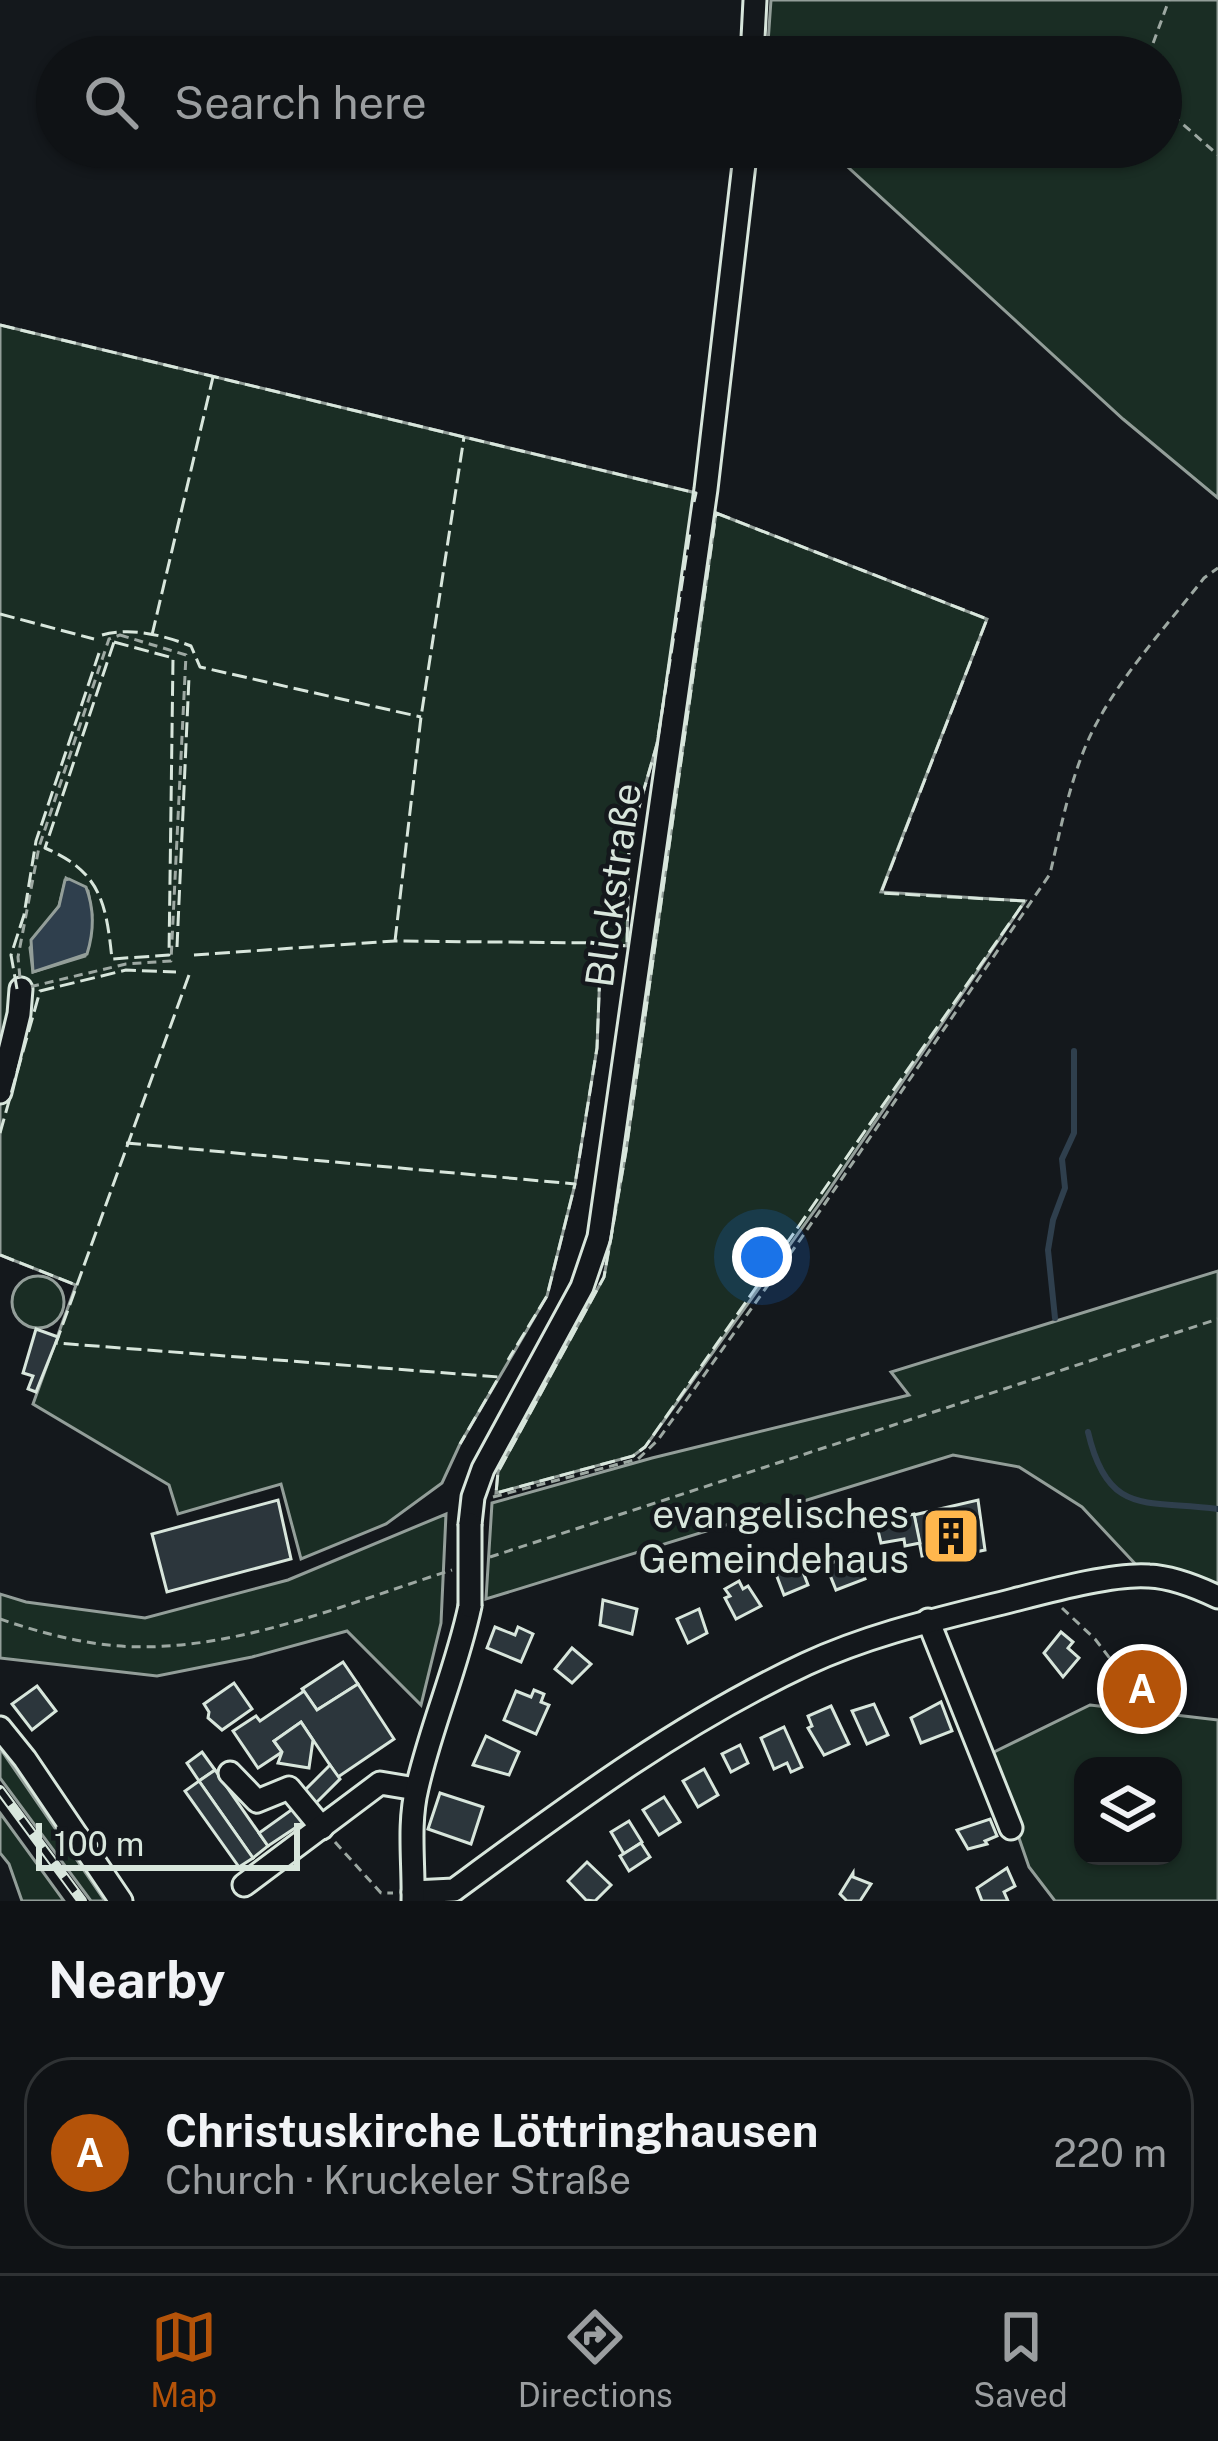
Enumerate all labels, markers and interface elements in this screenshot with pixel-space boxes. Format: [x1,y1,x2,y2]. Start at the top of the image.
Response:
search box [36,36,1182,168]
icon: search [78,69,144,135]
text: Search here [174,76,427,129]
street label: Blickstraße [576,780,650,990]
your location [732,1227,792,1287]
place label: evangelisches Gemeindehaus [638,1491,909,1582]
building icon: evangelisches Gemeindehaus [920,1505,982,1567]
pin: A [1103,1644,1181,1734]
map controls [1074,1757,1182,1865]
button: layers [1074,1757,1182,1865]
scale bar [36,1817,300,1870]
text: 100 m [54,1825,144,1863]
text: Nearby [48,1950,225,2009]
text: Christuskirche Löttringhausen [165,2104,818,2157]
text: A [76,2130,104,2176]
text: 220 m [1053,2130,1167,2176]
text: Church · Kruckeler Straße [165,2157,631,2203]
tab: Map [150,2304,217,2414]
tab: Directions [518,2304,673,2414]
tab: Saved [973,2304,1068,2414]

